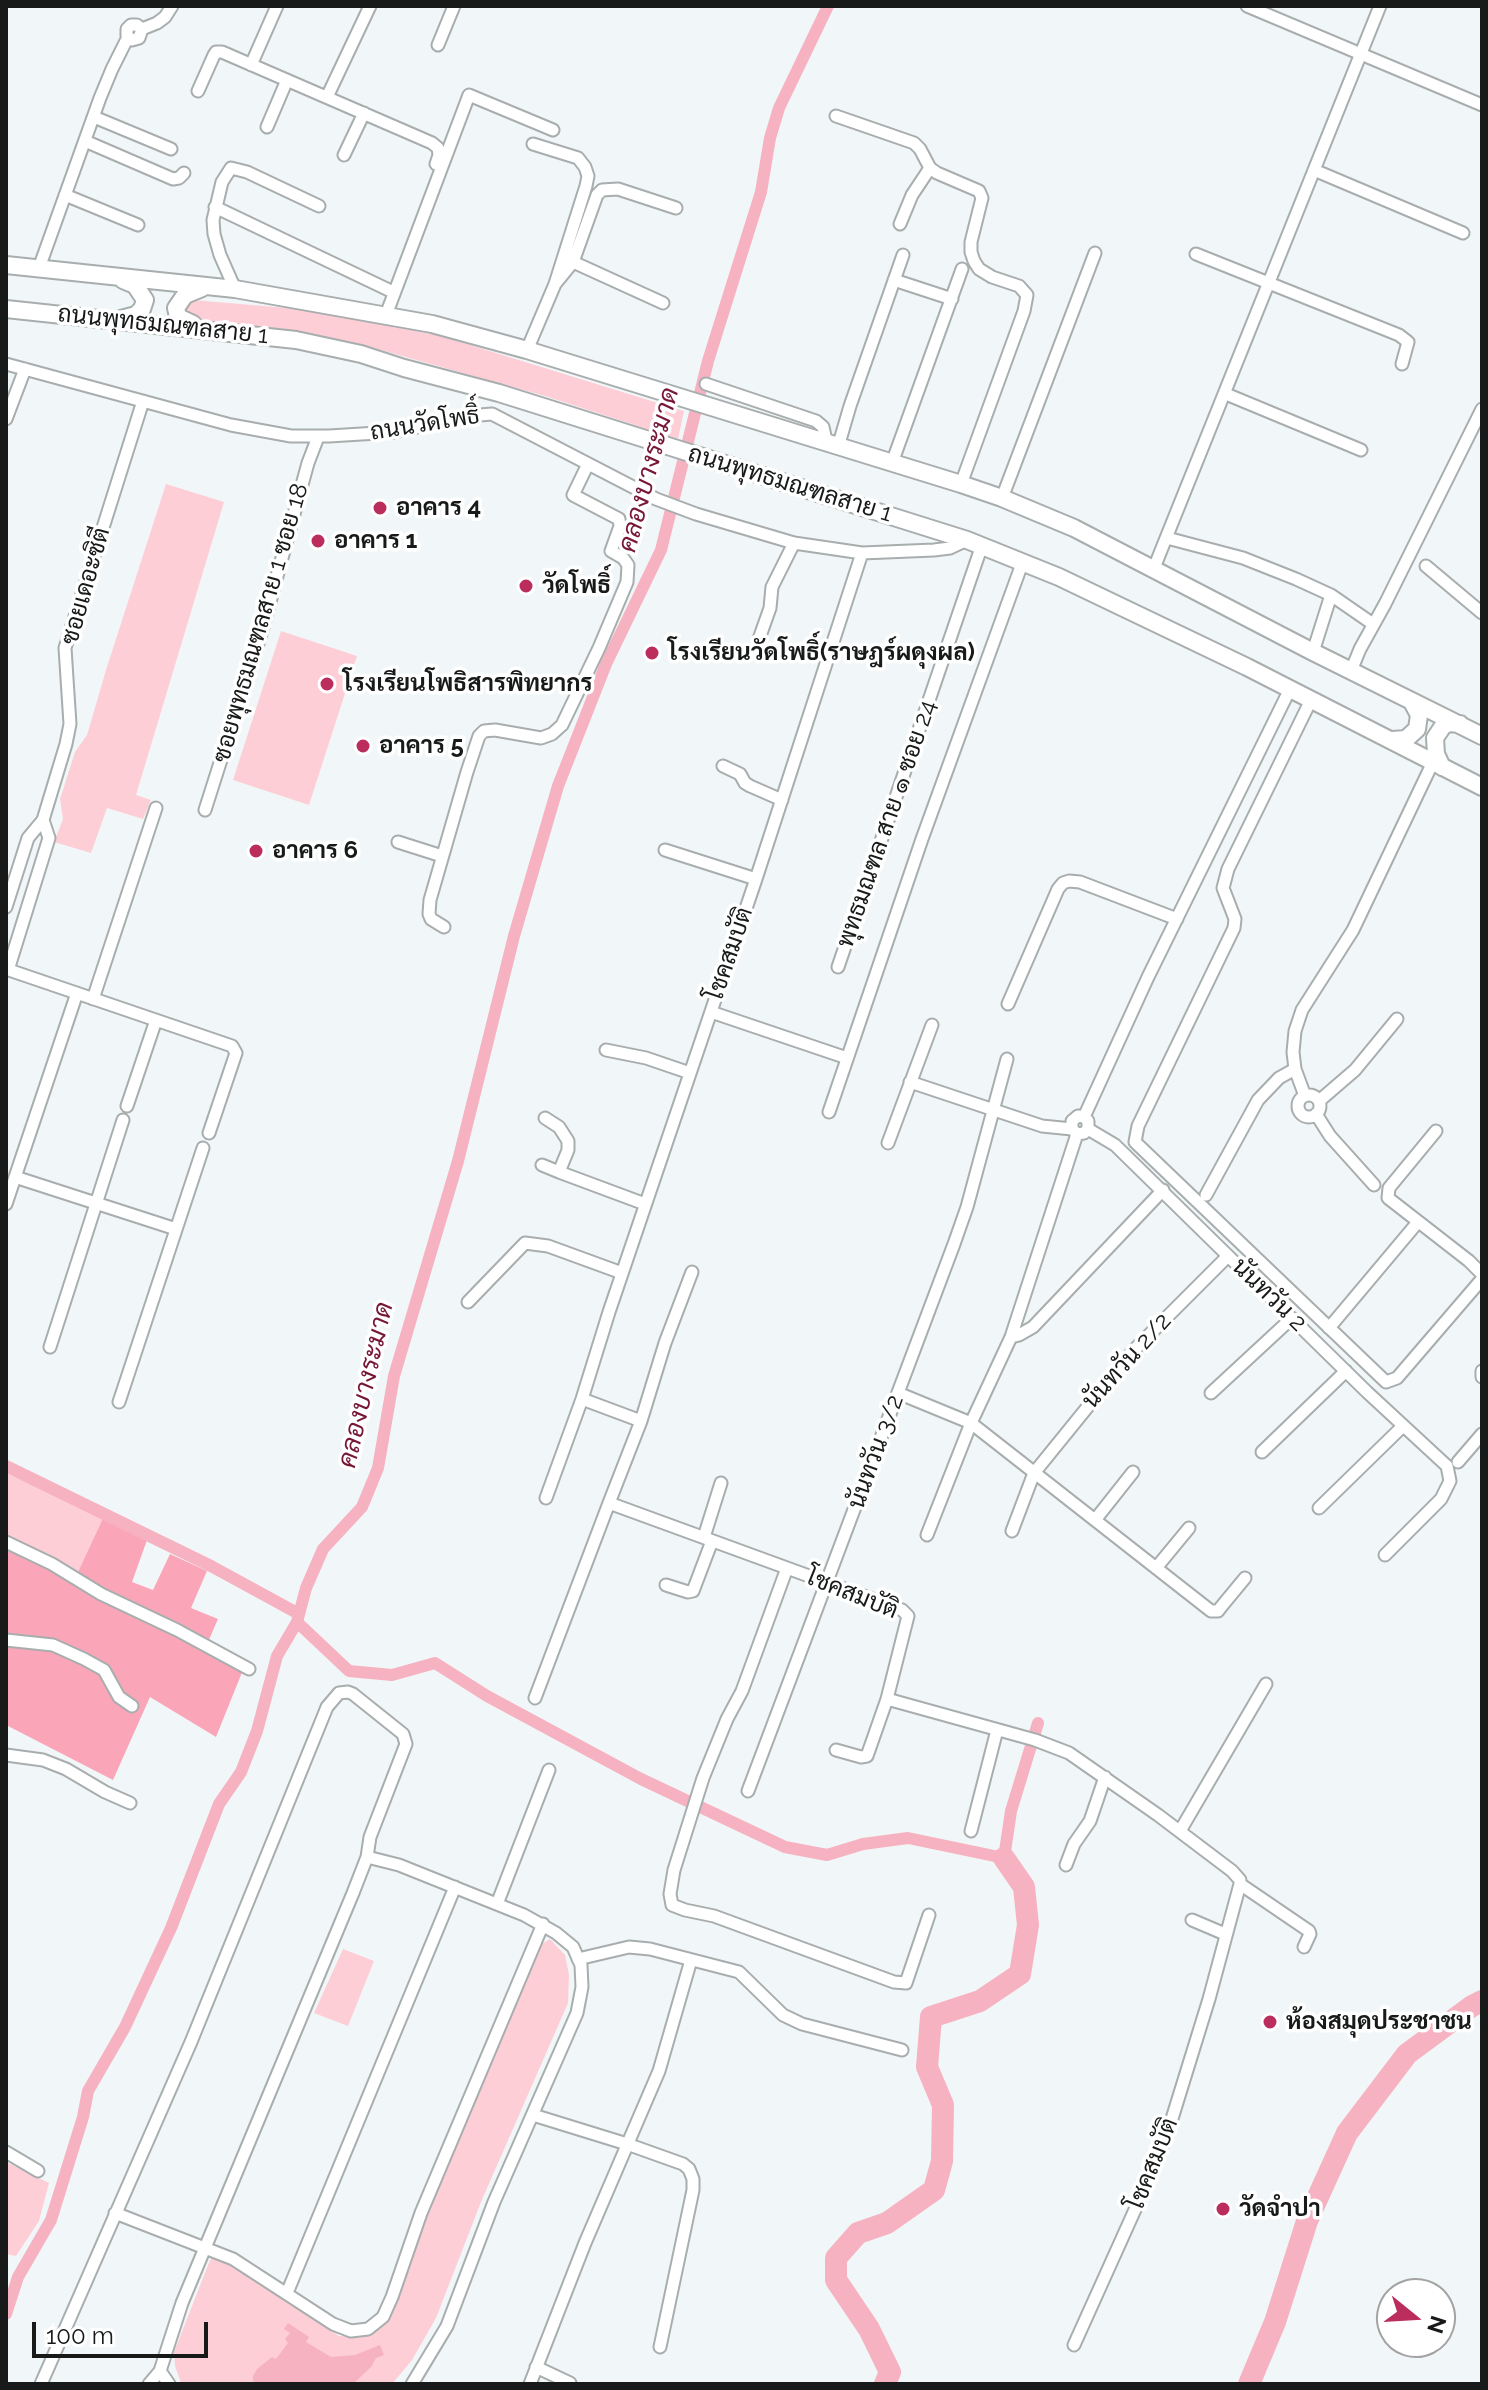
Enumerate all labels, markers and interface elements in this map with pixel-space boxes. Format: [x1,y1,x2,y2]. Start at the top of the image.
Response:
street label: ถนนพุทธมณฑลสาย 1 [56,300,270,350]
water label: คลองบางระมาด [612,384,686,556]
street label: ถนนวัดโพธิ์ [368,401,482,447]
street label: ถนนพุทธมณฑลสาย 1 [684,439,896,529]
street label: ซอยพุทธมณฑลสาย 1 ซอย 18 [207,480,315,766]
place label: อาคาร 4 [396,494,481,522]
marker: อาคาร 4 [371,499,389,517]
street label: ซอยเดอะซิตี [56,524,116,648]
place label: อาคาร 1 [334,527,417,555]
marker: อาคาร 1 [309,532,327,550]
place label: วัดโพธิ์ [542,572,611,600]
marker: วัดโพธิ์ [517,577,535,595]
place label: โรงเรียนวัดโพธิ์(ราษฎร์ผดุงผล) [668,639,975,667]
marker: โรงเรียนวัดโพธิ์(ราษฎร์ผดุงผล) [643,644,661,662]
place label: โรงเรียนโพธิสารพิทยากร [343,670,593,698]
marker: โรงเรียนโพธิสารพิทยากร [318,675,336,693]
street label: พุทธมณฑล สาย ๑ ซอย 24 [831,696,943,952]
place label: อาคาร 5 [379,732,464,760]
marker: อาคาร 5 [354,737,372,755]
place label: อาคาร 6 [272,837,358,865]
marker: อาคาร 6 [247,842,265,860]
street label: โชคสมบัติ [701,904,759,1004]
street label: นันทวัน 2 [1226,1252,1312,1338]
water label: คลองบางระมาด [332,1299,400,1471]
street label: นันทวัน 2/2 [1076,1307,1178,1415]
street label: นันทวัน 3/2 [842,1391,910,1513]
street label: โชคสมบัติ [802,1563,902,1625]
place label: ห้องสมุดประชาชน [1286,2008,1472,2036]
marker: ห้องสมุดประชาชน [1261,2013,1279,2031]
street label: โชคสมบัติ [1122,2114,1184,2214]
place label: วัดจำปา [1239,2195,1321,2223]
marker: วัดจำปา [1214,2200,1232,2218]
north arrow [1376,2278,1456,2358]
scale bar [36,2306,212,2356]
text: N [1422,2313,1452,2337]
text: 100 m [46,2321,114,2350]

